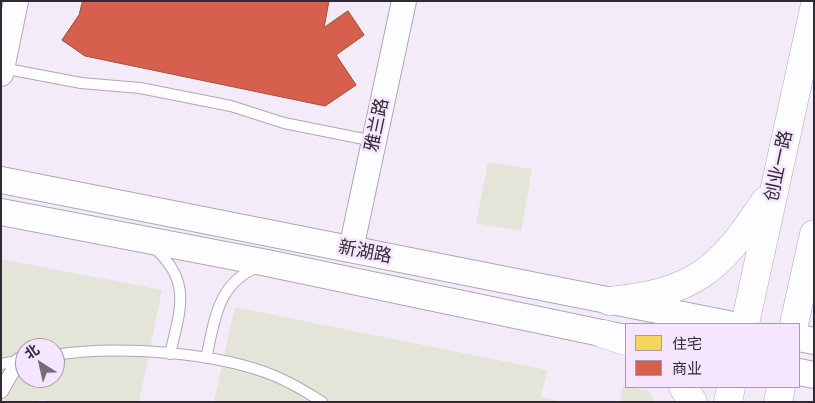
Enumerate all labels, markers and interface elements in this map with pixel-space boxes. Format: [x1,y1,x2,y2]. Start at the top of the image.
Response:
street label: 雅兰路 [361,96,393,154]
street label: 创业一路 [761,129,797,203]
street label: 新湖路 [336,236,394,268]
legend [625,323,800,388]
text: 住宅 [672,334,702,353]
north arrow [15,338,65,388]
text: 北 [21,340,43,363]
text: 商业 [672,359,702,378]

